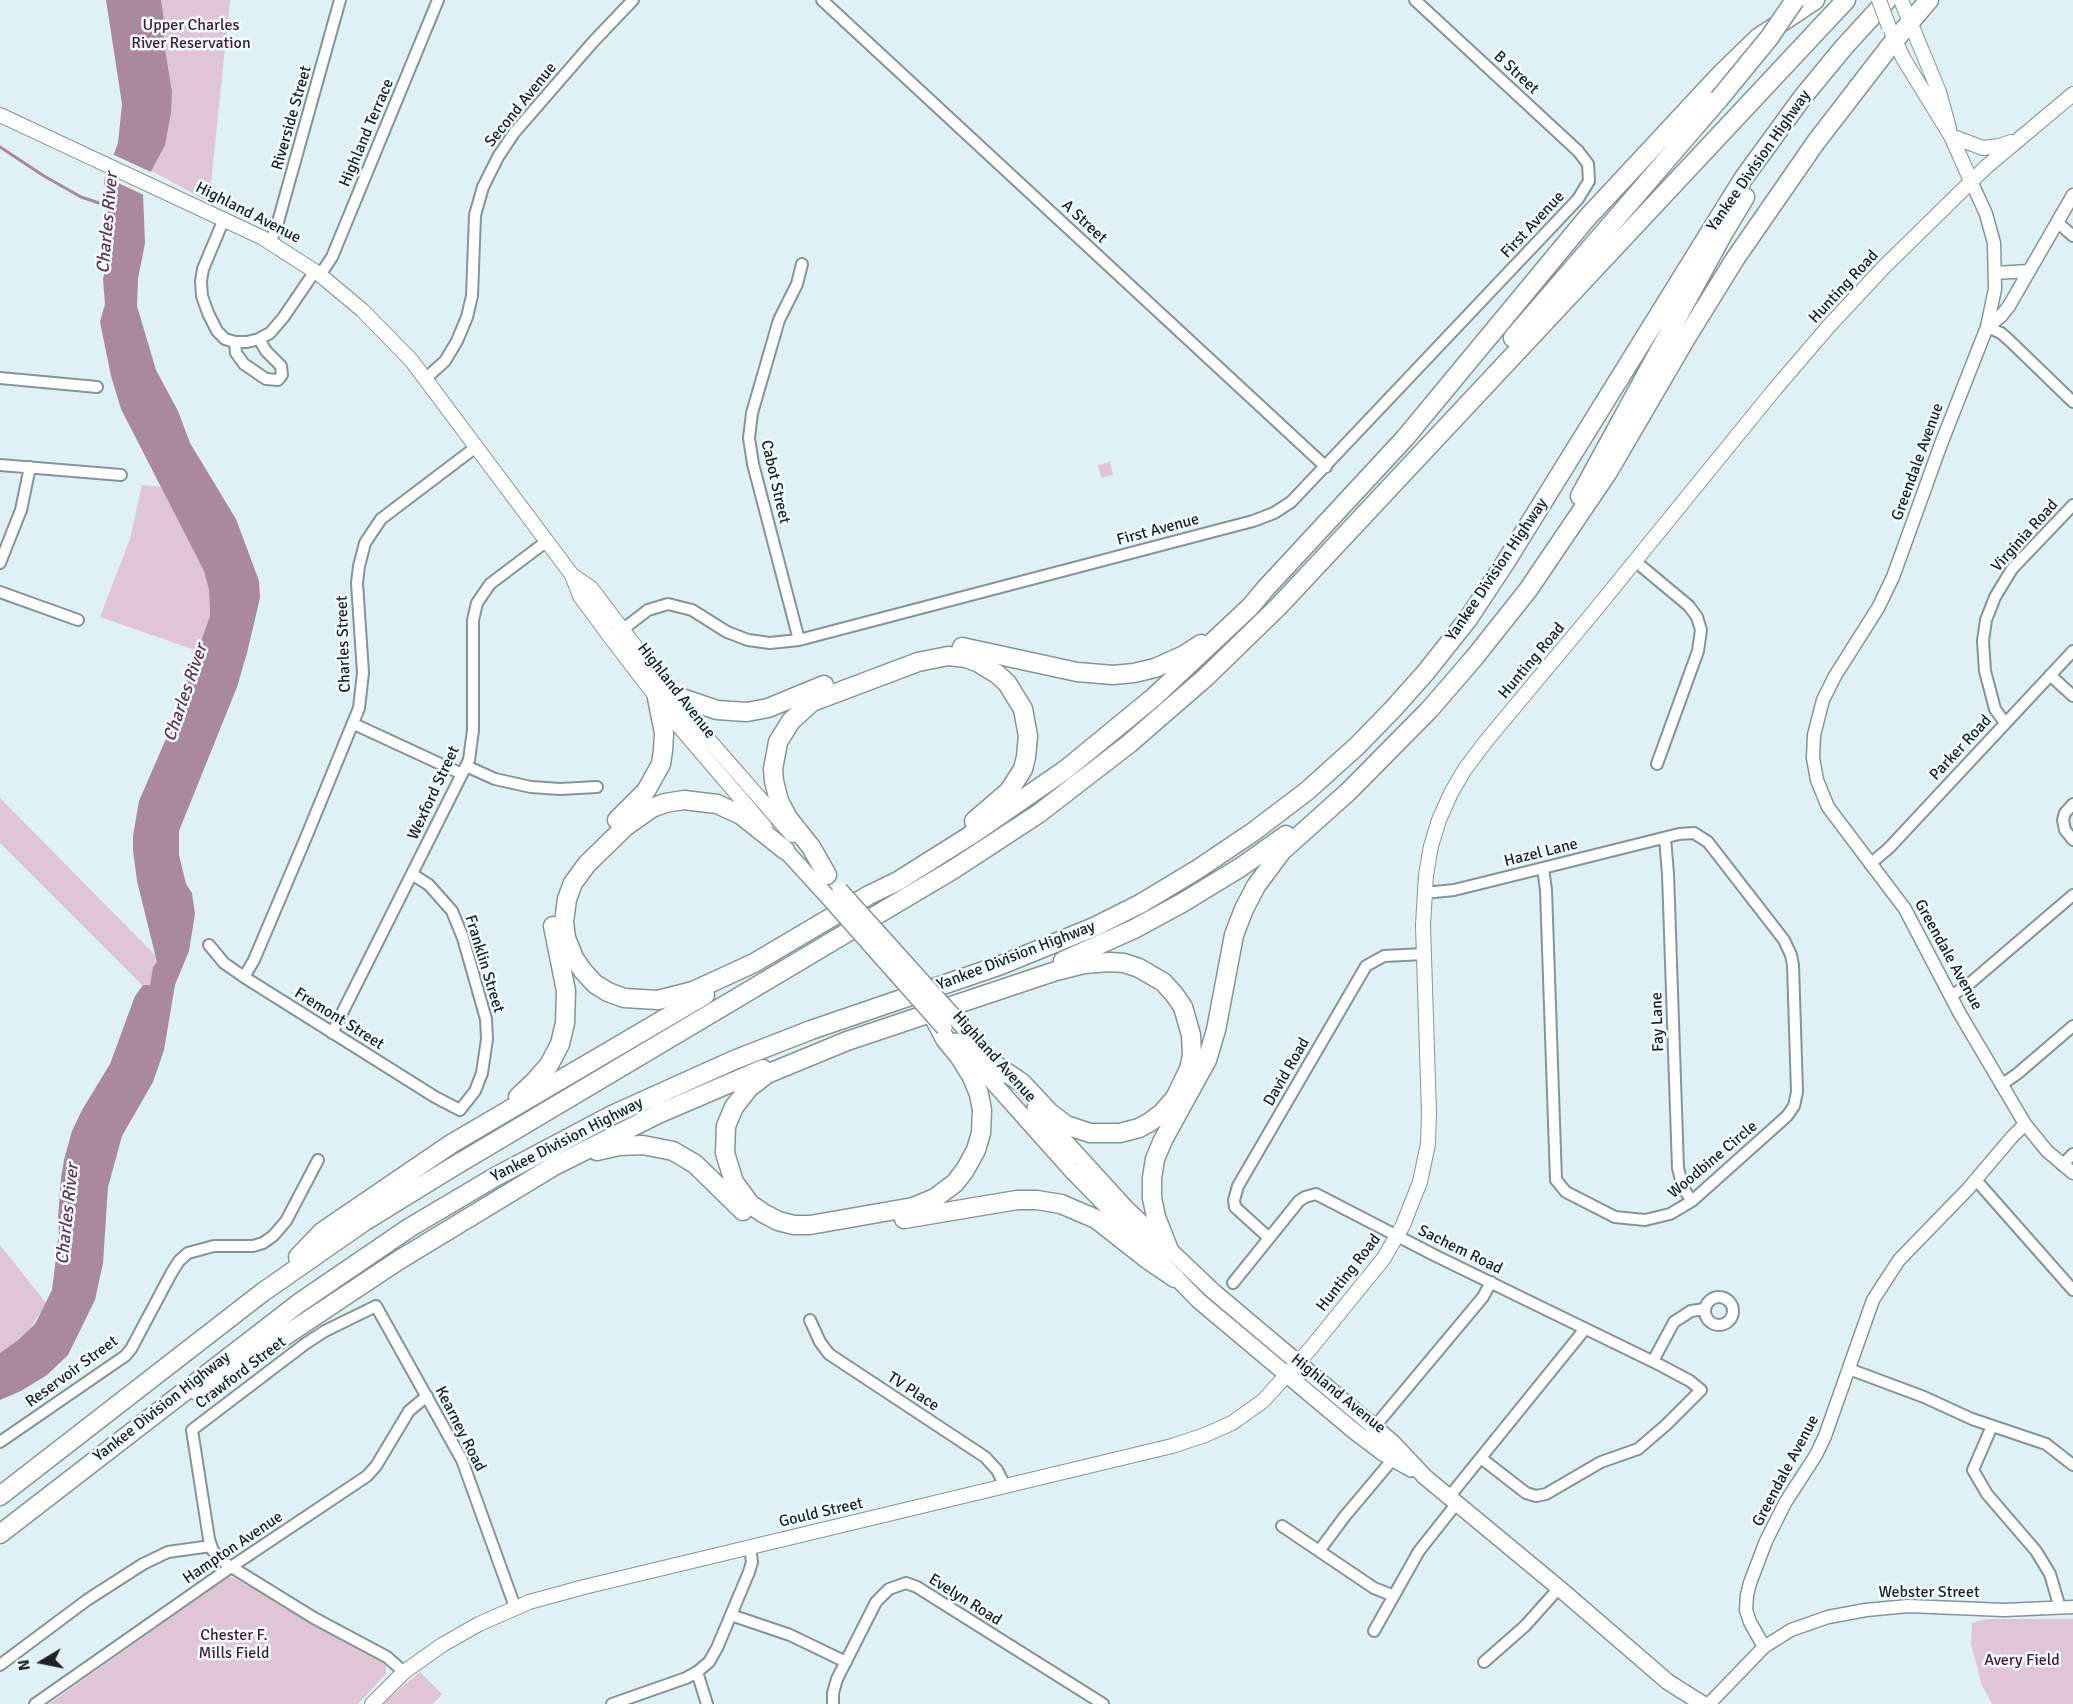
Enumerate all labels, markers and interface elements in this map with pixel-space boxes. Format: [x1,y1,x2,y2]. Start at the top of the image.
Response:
park label: Upper Charles River Reservation [131,16,251,54]
street label: B Street [1489,47,1543,99]
street label: Second Avenue [481,59,561,151]
street label: Riverside Street [268,64,316,172]
street label: Highland Terrace [336,76,398,190]
street label: Yankee Division Highway [1703,87,1815,235]
water label: Charles River [93,172,123,274]
street label: Highland Avenue [192,178,304,248]
street label: First Avenue [1497,187,1569,263]
street label: A Street [1057,196,1111,248]
street label: Hunting Road [1805,246,1883,328]
street label: Greendale Avenue [1888,401,1948,523]
street label: Cabot Street [756,438,794,526]
street label: Yankee Division Highway [1442,495,1552,645]
street label: Virginia Road [1987,496,2063,576]
street label: First Avenue [1115,510,1201,550]
street label: Charles Street [333,595,355,693]
street label: Hunting Road [1495,619,1569,703]
street label: Highland Avenue [633,639,719,743]
water label: Charles River [159,642,213,744]
street label: Parker Road [1926,711,1996,785]
street label: Wexford Street [404,743,464,843]
street label: Hazel Lane [1502,835,1580,871]
street label: Greendale Avenue [1910,896,1986,1014]
street label: Franklin Street [460,913,508,1015]
street label: Yankee Division Highway [934,917,1098,995]
street label: Fremont Street [291,984,387,1054]
street label: Fay Lane [1647,992,1669,1052]
street label: Highland Avenue [948,1008,1040,1106]
street label: David Road [1260,1034,1314,1110]
street label: Yankee Division Highway [488,1093,646,1187]
street label: Woodbine Circle [1664,1117,1762,1203]
water label: Charles River [52,1162,84,1266]
street label: Sachem Road [1415,1221,1505,1279]
street label: Hunting Road [1313,1230,1385,1316]
street label: Reservoir Street [22,1332,122,1412]
street label: Crawford Street [192,1333,290,1413]
street label: Yankee Division Highway [90,1348,234,1466]
street label: Highland Avenue [1287,1350,1389,1438]
street label: TV Place [883,1368,943,1416]
street label: Kearney Road [430,1383,490,1475]
street label: Greendale Avenue [1749,1412,1823,1530]
street label: Gould Street [777,1494,865,1532]
street label: Hampton Avenue [179,1508,287,1588]
street label: Evelyn Road [925,1570,1005,1630]
street label: Webster Street [1879,1583,1979,1603]
park label: Chester F. Mills Field [199,1626,269,1664]
north arrow [12,1632,72,1692]
park label: Avery Field [1984,1651,2060,1671]
text: N [13,1658,35,1672]

